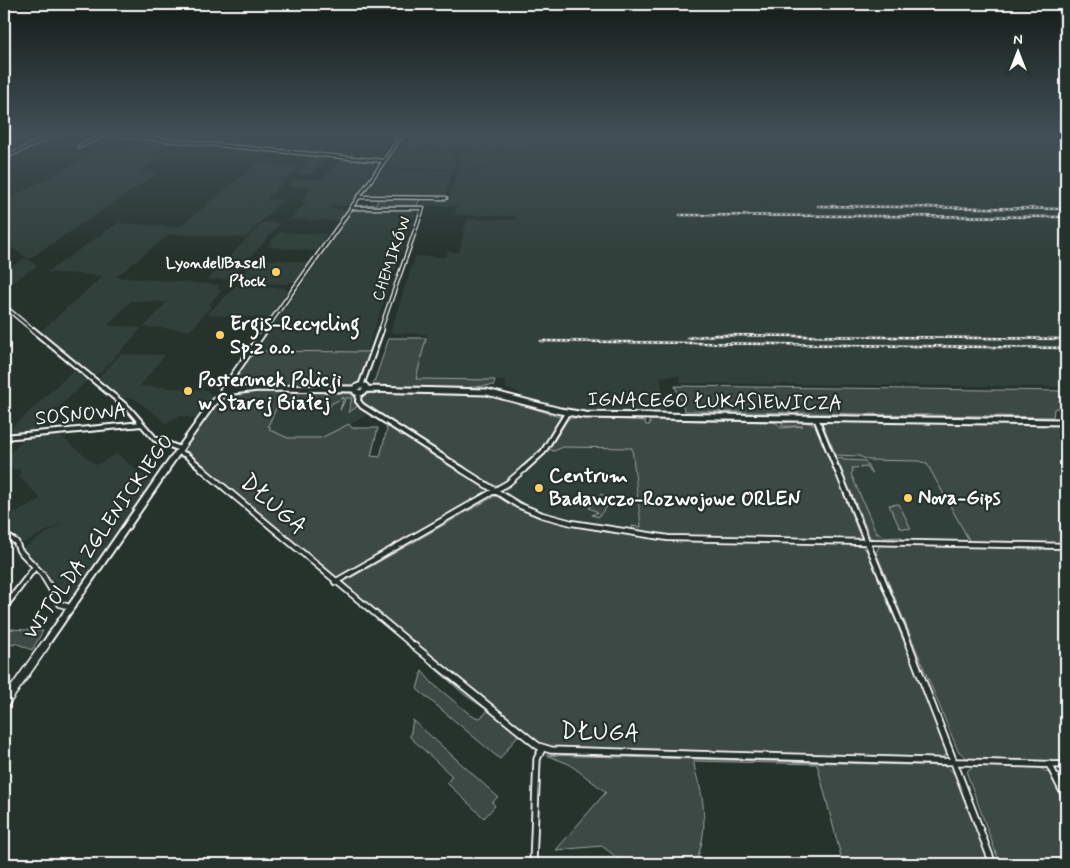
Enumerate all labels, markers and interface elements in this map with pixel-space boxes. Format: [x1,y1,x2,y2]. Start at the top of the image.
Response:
north arrow [992,28,1042,78]
text: N [1013,31,1023,49]
street label: CHEMIKÓW [368,214,416,304]
place label: LyondellBasell Płock [166,253,267,292]
marker: LyondellBasell Płock [270,266,282,278]
place label: Ergis-Recycling Sp.z o.o. [230,311,360,361]
marker: Ergis-Recycling Sp.z o.o. [214,329,226,341]
place label: Posterunek Policji w Starej Białej [198,367,342,417]
marker: Posterunek Policji w Starej Białej [182,385,194,397]
street label: IGNACEGO ŁUKASIEWICZA [587,386,843,418]
street label: SOSNOWA [34,398,128,432]
street label: WITOLDA ZGLENICKIEGO [18,429,180,645]
place label: Centrum Badawczo-Rozwojowe ORLEN [549,463,801,513]
street label: DŁUGA [233,467,313,543]
marker: Centrum Badawczo-Rozwojowe ORLEN [533,482,545,494]
place label: Nova-Gips [918,485,1001,512]
marker: Nova-Gips [902,492,914,504]
street label: DŁUGA [560,716,640,750]

